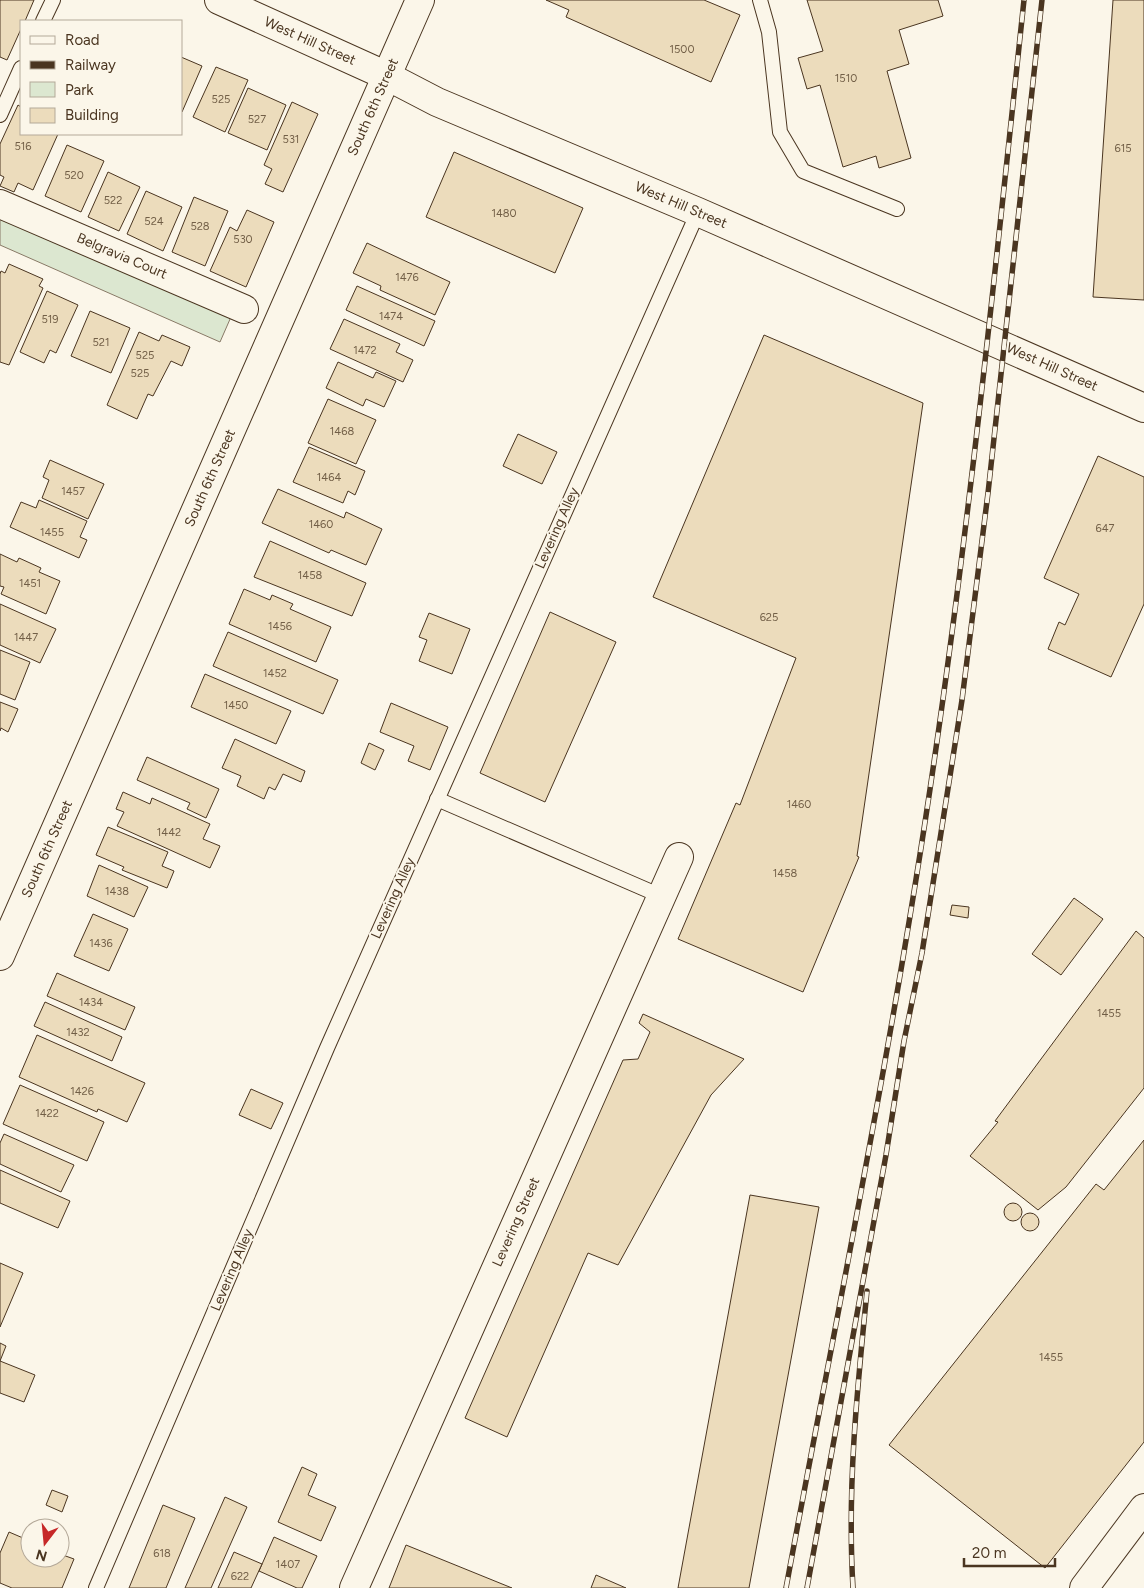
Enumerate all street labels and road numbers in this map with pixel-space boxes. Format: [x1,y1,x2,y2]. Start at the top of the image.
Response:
street label: West Hill Street [262,13,358,69]
street label: South 6th Street [344,56,402,158]
street label: West Hill Street [632,178,730,232]
street label: Belgravia Court [74,229,170,283]
street label: West Hill Street [1004,339,1100,395]
street label: South 6th Street [181,427,239,529]
street label: Levering Alley [531,484,583,571]
street label: South 6th Street [18,798,76,900]
street label: Levering Alley [367,854,419,941]
street label: Levering Street [489,1175,543,1269]
street label: Levering Alley [207,1226,257,1314]

